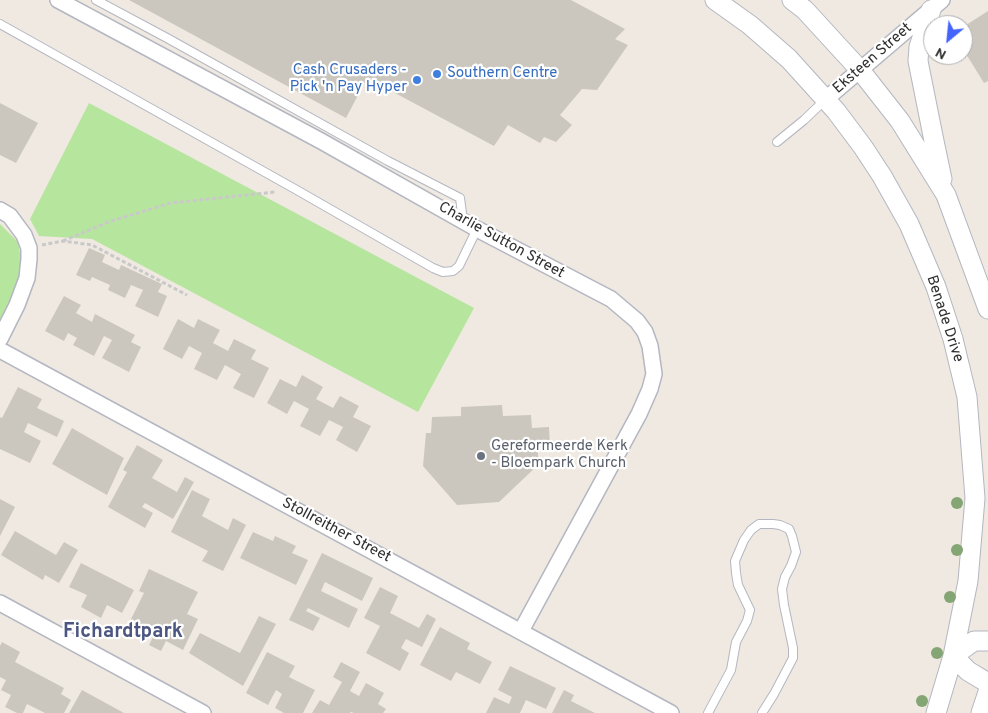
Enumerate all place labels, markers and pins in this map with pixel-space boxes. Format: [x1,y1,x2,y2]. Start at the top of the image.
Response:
place label: Cash Crusaders - Pick 'n Pay Hyper [290,62,407,97]
place label: Southern Centre [447,65,557,83]
marker: Southern Centre [431,68,443,80]
marker: Cash Crusaders - Pick 'n Pay Hyper [411,74,423,86]
place label: Gereformeerde Kerk - Bloempark Church [491,438,628,473]
marker: Gereformeerde Kerk - Bloempark Church [475,450,487,462]

